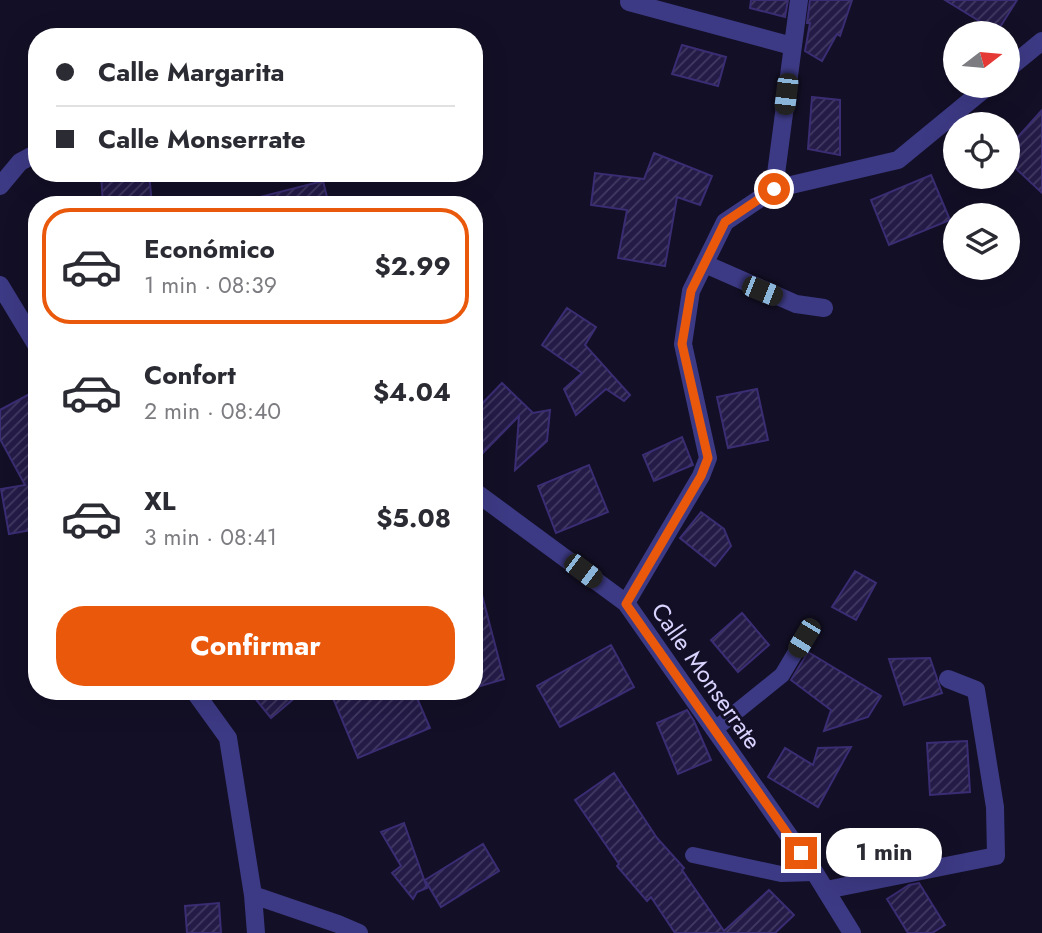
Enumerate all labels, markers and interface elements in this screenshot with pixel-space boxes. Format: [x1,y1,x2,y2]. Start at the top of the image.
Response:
north arrow [943,21,1020,98]
map controls [943,21,1020,280]
text: Calle Margarita [98,53,284,91]
car [774,72,799,116]
button: locate [943,112,1020,189]
text: Calle Monserrate [98,120,306,158]
route start [758,173,790,205]
button: layers [943,203,1020,280]
text: Económico [144,230,275,268]
icon: car [60,235,123,298]
text: $2.99 [375,247,451,285]
text: 1 min · 08:39 [144,268,277,302]
car [739,273,786,309]
text: Confort [144,356,236,394]
icon: car [60,361,123,424]
text: $4.04 [373,373,451,411]
text: 2 min · 08:40 [144,394,281,428]
text: XL [144,482,176,520]
icon: car [60,487,123,550]
text: $5.08 [376,499,451,537]
text: 3 min · 08:41 [144,520,277,554]
car [560,550,607,592]
street label: Calle Monserrate [643,595,770,756]
button: Confirmar [56,606,455,686]
car [785,615,824,661]
callout: 1 min [826,828,941,878]
text: 1 min [855,835,913,869]
route end [785,837,817,869]

